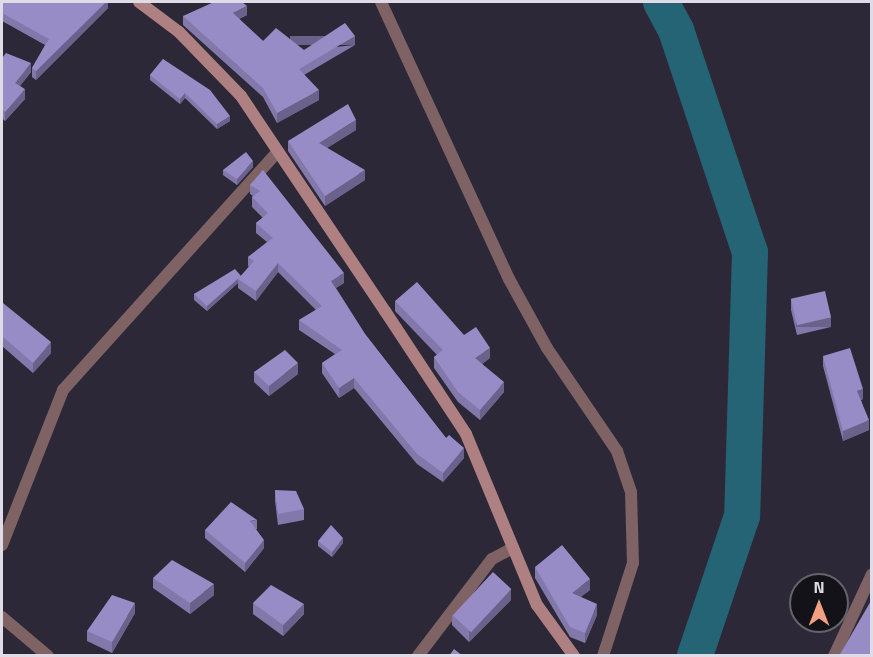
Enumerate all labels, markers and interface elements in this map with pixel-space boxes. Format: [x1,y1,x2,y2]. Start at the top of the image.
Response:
north arrow [789,573,849,633]
text: N [813,575,825,599]

